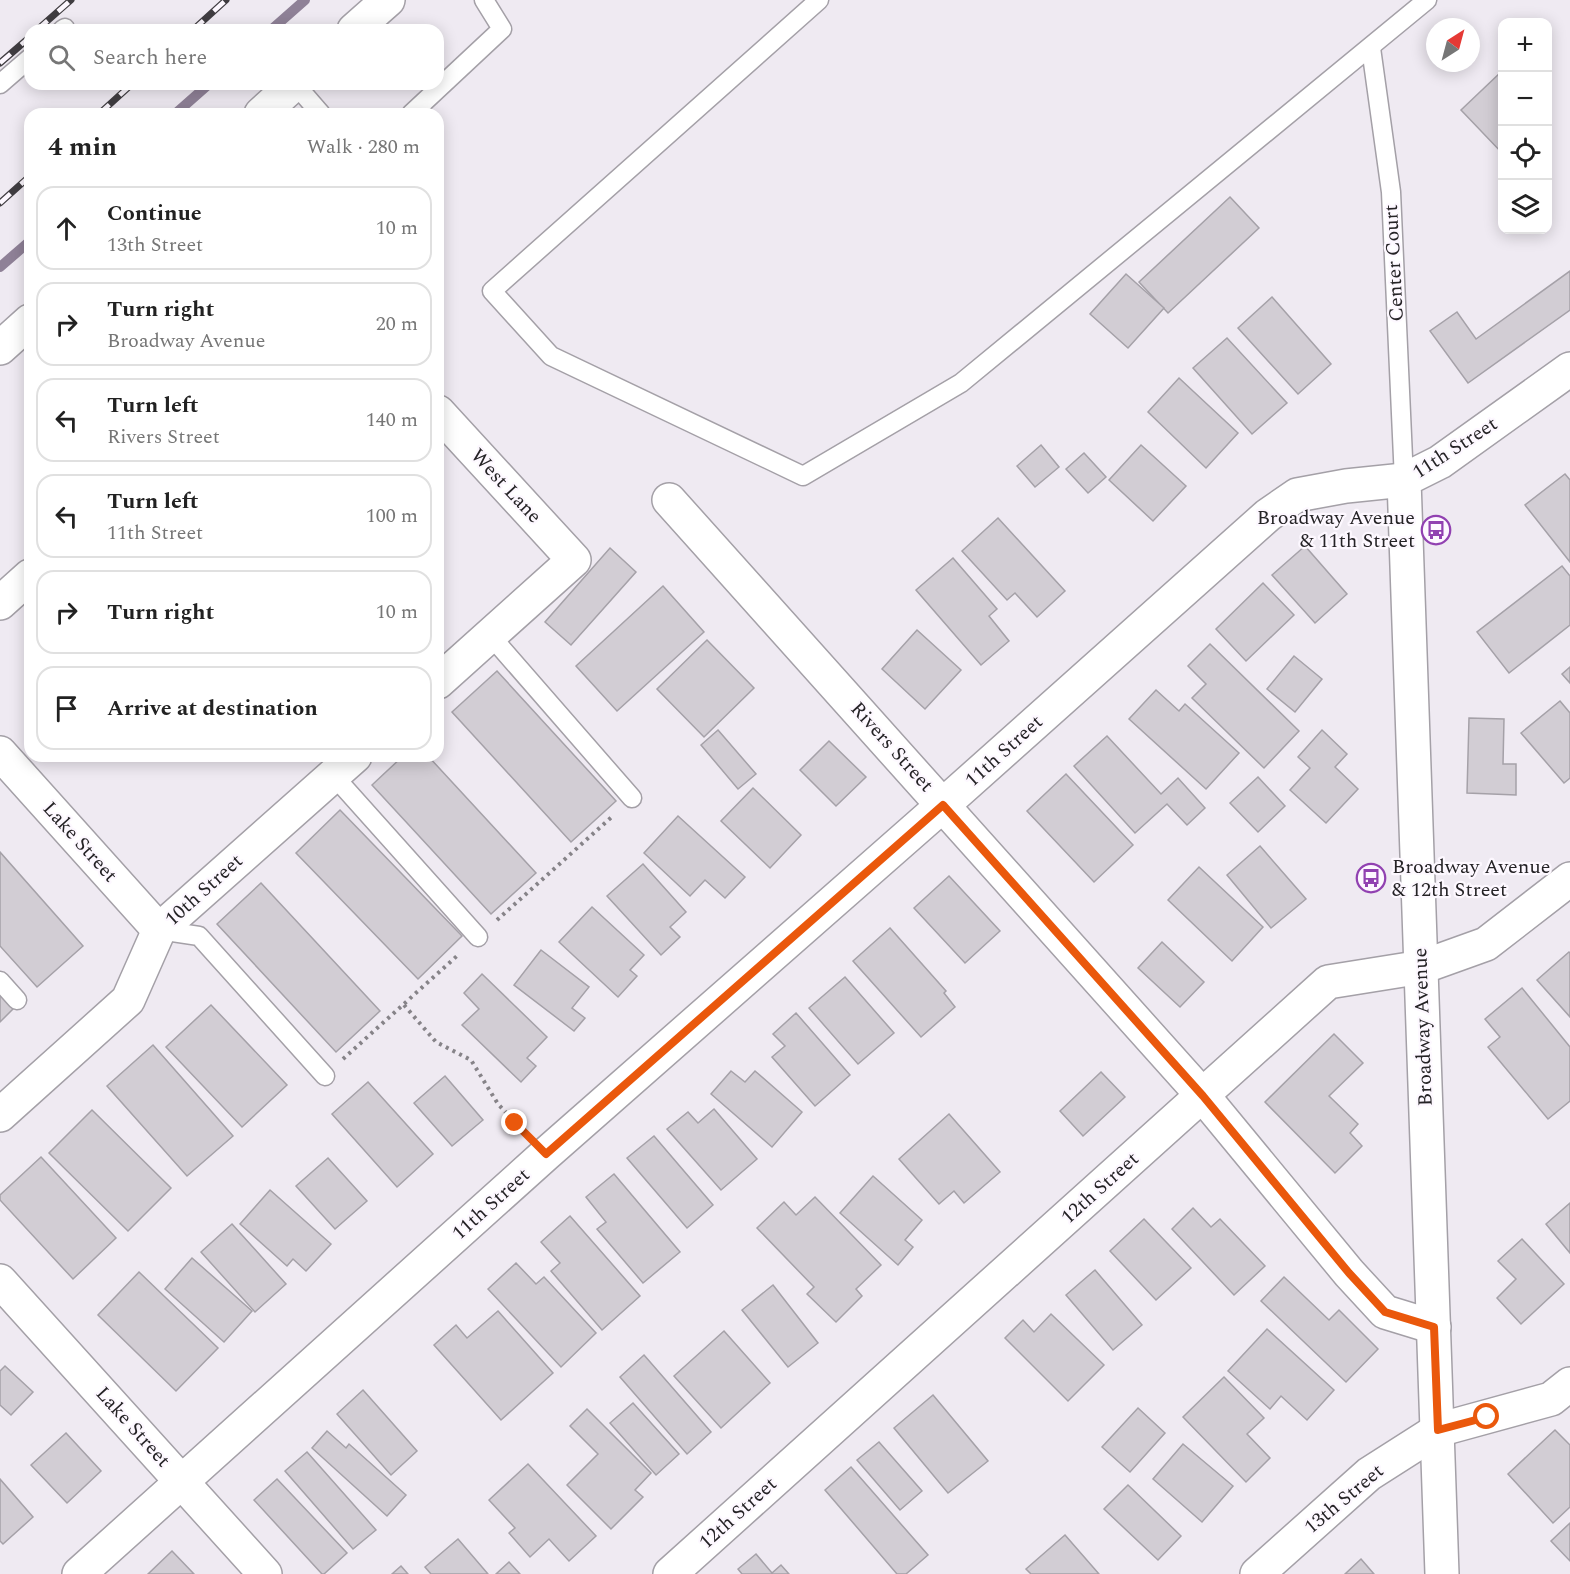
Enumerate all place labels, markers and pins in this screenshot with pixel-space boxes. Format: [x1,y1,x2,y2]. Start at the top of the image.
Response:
place label: Broadway Avenue & 11th Street [1257,503,1415,556]
bus stop icon: Broadway Avenue & 11th Street [1420,514,1452,546]
place label: Broadway Avenue & 12th Street [1392,852,1550,905]
bus stop icon: Broadway Avenue & 12th Street [1355,862,1387,894]

